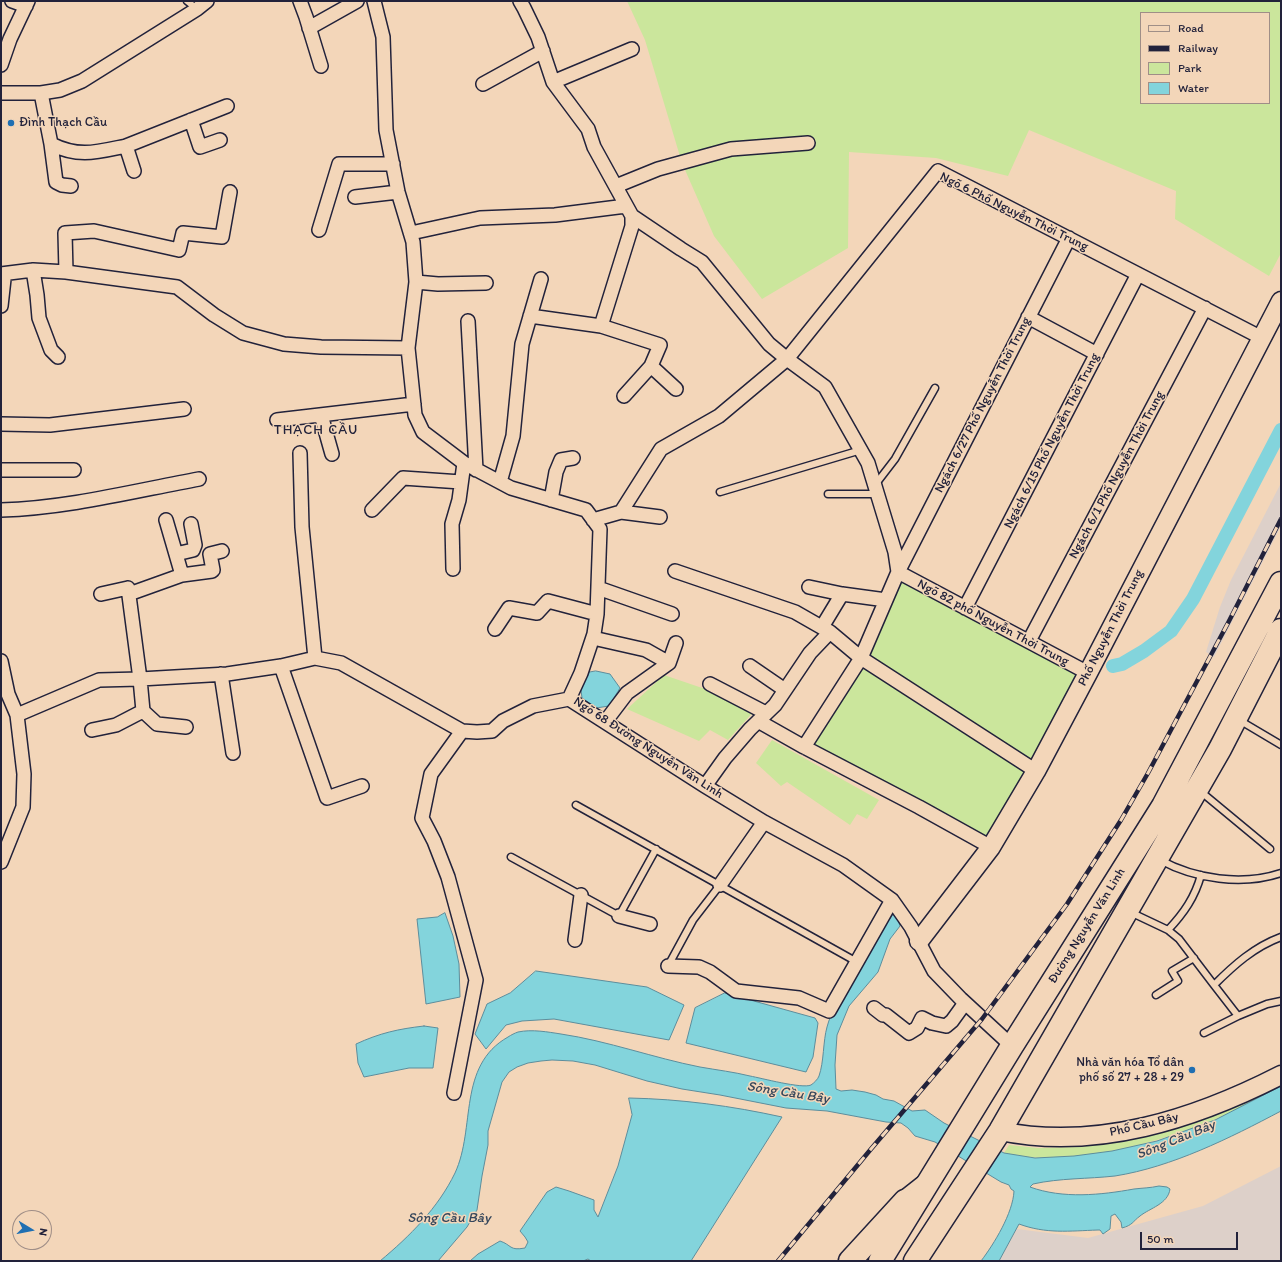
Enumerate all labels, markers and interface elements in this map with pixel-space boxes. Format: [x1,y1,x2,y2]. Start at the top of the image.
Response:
legend [1140,12,1270,104]
text: Road [1178,21,1204,35]
text: Railway [1178,41,1218,55]
text: Park [1178,61,1202,75]
text: Water [1178,81,1209,95]
place label: Đình Thạch Cầu [19,115,107,131]
marker: Đình Thạch Cầu [6,118,16,128]
street label: Ngõ 6 Phố Nguyễn Thời Trung [937,169,1091,255]
street label: Ngách 6/27 Phố Nguyễn Thời Trung [932,314,1034,496]
street label: Ngách 6/15 Phố Nguyễn Thời Trung [1001,351,1103,531]
street label: Ngách 6/1 Phố Nguyễn Thời Trung [1066,388,1168,562]
district label: THẠCH CẦU [274,422,358,438]
street label: Phố Nguyễn Thời Trung [1075,567,1147,689]
street label: Ngõ 82 phố Nguyễn Thời Trung [914,576,1072,670]
street label: Ngõ 68 Đường Nguyễn Văn Linh [570,694,726,802]
street label: Đường Nguyễn Văn Linh [1045,865,1129,987]
place label: Nhà văn hóa Tổ dân phố số 27 + 28 + 29 [1076,1055,1184,1086]
marker: Nhà văn hóa Tổ dân phố số 27 + 28 + 29 [1187,1065,1197,1075]
water label: Sông Cầu Bây [746,1078,830,1108]
street label: Phố Cầu Bây [1108,1109,1180,1141]
water label: Sông Cầu Bây [1134,1117,1218,1163]
north arrow [12,1210,52,1250]
water label: Sông Cầu Bây [407,1210,491,1226]
scale bar [1142,1224,1240,1250]
text: N [36,1227,50,1237]
text: 50 m [1147,1232,1173,1246]

